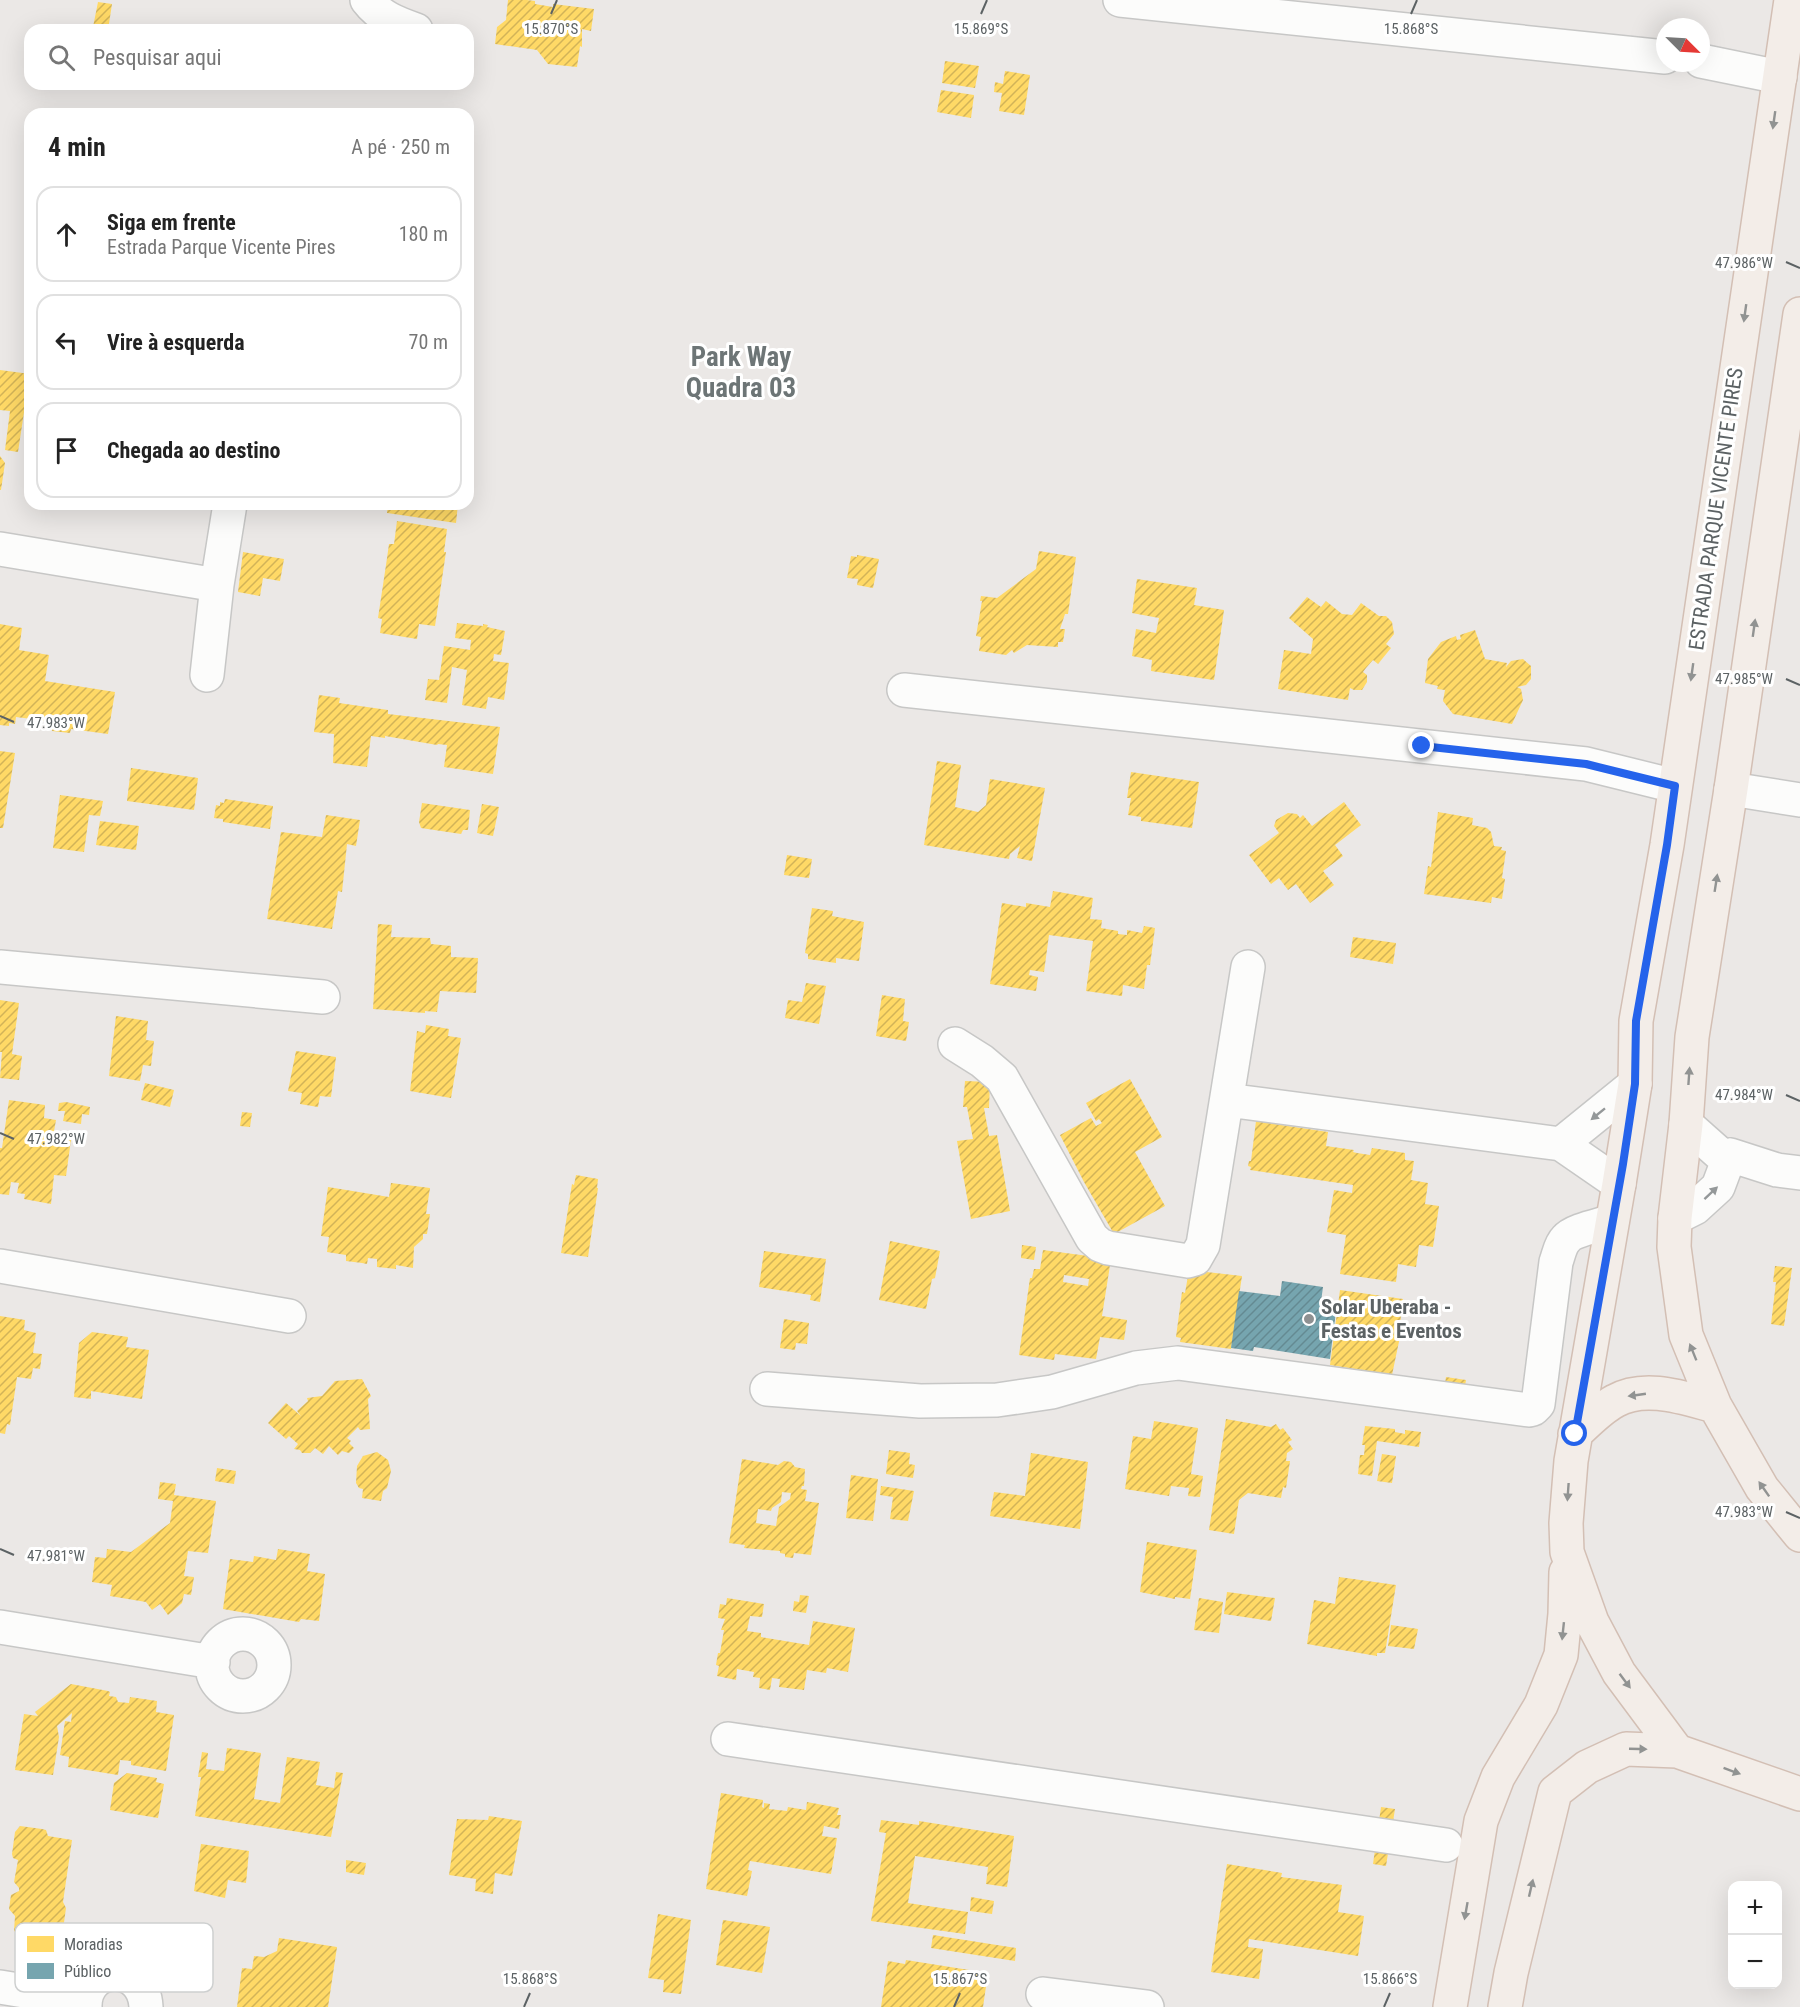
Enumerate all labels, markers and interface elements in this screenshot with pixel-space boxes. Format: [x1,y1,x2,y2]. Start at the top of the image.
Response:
north arrow [1656,18,1710,72]
text: 15.870°S [524,20,578,38]
text: 15.869°S [954,20,1008,38]
text: 15.868°S [1384,20,1438,38]
search box [24,24,474,90]
icon: search [45,41,78,74]
text: Pesquisar aqui [93,45,222,70]
one-way arrow [1769,111,1778,130]
text: 4 min [48,132,106,162]
text: A pé · 250 m [351,135,450,159]
text: Siga em frente [107,210,236,235]
icon: ahead [50,218,83,251]
text: 180 m [399,222,448,246]
text: Estrada Parque Vicente Pires [107,235,336,259]
text: 47.986°W [1715,254,1774,272]
one-way arrow [1741,304,1750,323]
icon: left [50,326,83,359]
text: Vire à esquerda [107,330,245,355]
text: 70 m [409,330,448,354]
district label: Park Way Quadra 03 [686,341,796,404]
street label: ESTRADA PARQUE VICENTE PIRES [1684,366,1748,652]
icon: arrive [50,434,83,467]
text: Chegada ao destino [107,438,281,463]
one-way arrow [1750,618,1759,637]
one-way arrow [1688,663,1697,682]
text: 47.985°W [1715,670,1774,688]
text: 47.983°W [27,714,86,732]
route end [1408,732,1434,758]
one-way arrow [1712,873,1721,892]
one-way arrow [1685,1066,1694,1085]
text: 47.984°W [1715,1086,1774,1104]
one-way arrow [1591,1107,1606,1120]
text: 47.982°W [27,1130,86,1148]
one-way arrow [1703,1187,1717,1201]
place label: Solar Uberaba - Festas e Eventos [1321,1295,1462,1343]
marker: Solar Uberaba - Festas e Eventos [1302,1312,1316,1326]
one-way arrow [1688,1342,1698,1360]
one-way arrow [1627,1390,1646,1399]
route start [1561,1420,1587,1446]
one-way arrow [1563,1482,1573,1501]
one-way arrow [1758,1482,1770,1498]
text: 47.983°W [1715,1503,1774,1521]
text: 47.981°W [27,1547,86,1565]
one-way arrow [1558,1622,1568,1641]
one-way arrow [1619,1673,1631,1689]
one-way arrow [1628,1745,1647,1754]
one-way arrow [1723,1766,1741,1776]
one-way arrow [1526,1879,1536,1897]
map controls [1728,1881,1782,1989]
button: + [1728,1881,1782,1935]
one-way arrow [1461,1902,1470,1921]
legend [15,1923,213,1992]
text: Moradias [64,1935,123,1954]
button: − [1728,1935,1782,1989]
text: Público [64,1962,111,1981]
text: 15.868°S [503,1970,557,1988]
text: 15.867°S [933,1970,987,1988]
text: 15.866°S [1363,1970,1417,1988]

